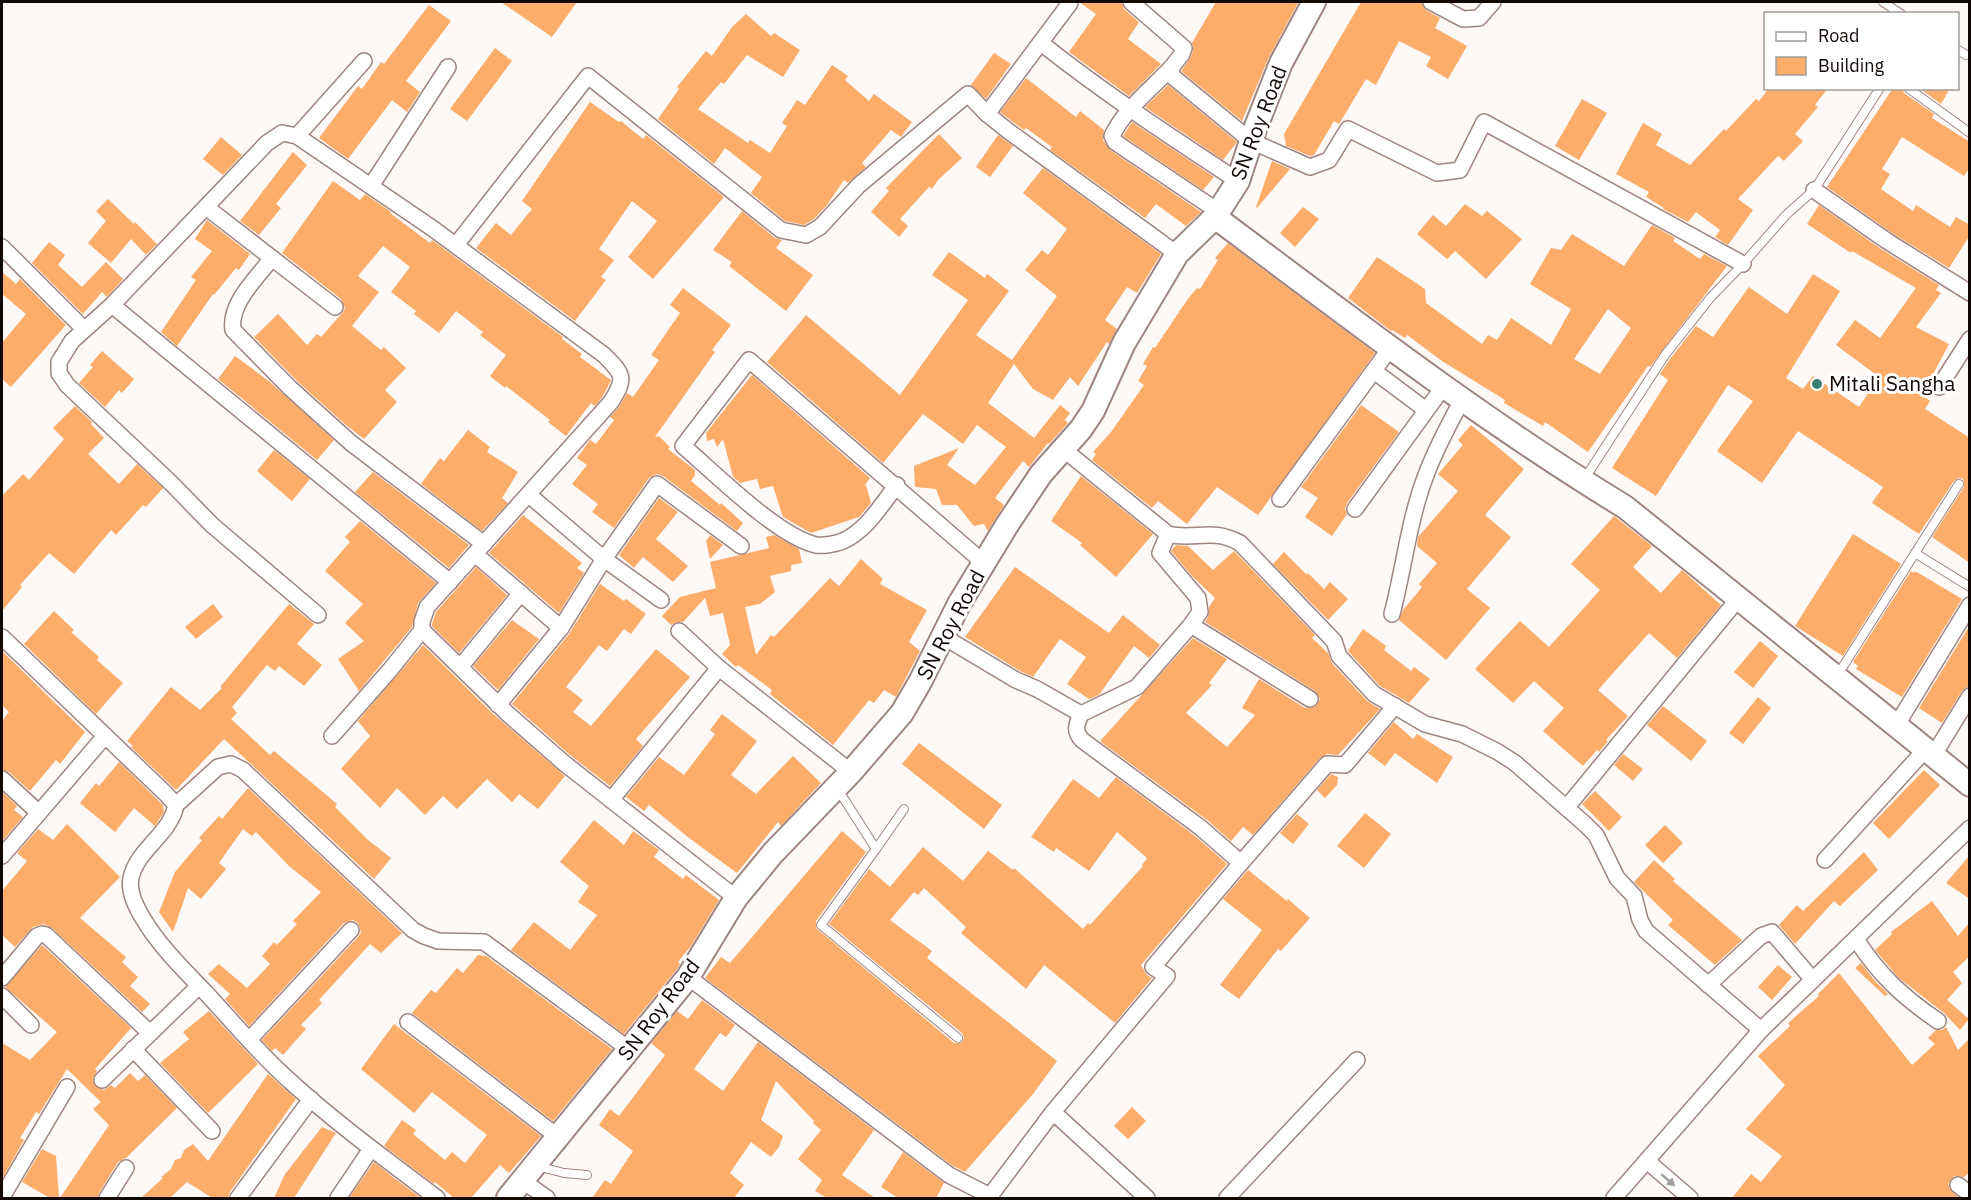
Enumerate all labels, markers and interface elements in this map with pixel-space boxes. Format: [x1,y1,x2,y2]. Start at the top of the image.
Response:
legend [1764,12,1959,90]
text: Road [1818,24,1859,47]
text: Building [1818,54,1885,77]
street label: SN Roy Road [1223,61,1293,184]
place label: Mitali Sangha [1829,369,1955,397]
marker: Mitali Sangha [1810,377,1824,391]
street label: SN Roy Road [909,565,991,684]
street label: SN Roy Road [611,953,706,1066]
one-way arrow [1660,1173,1676,1186]

